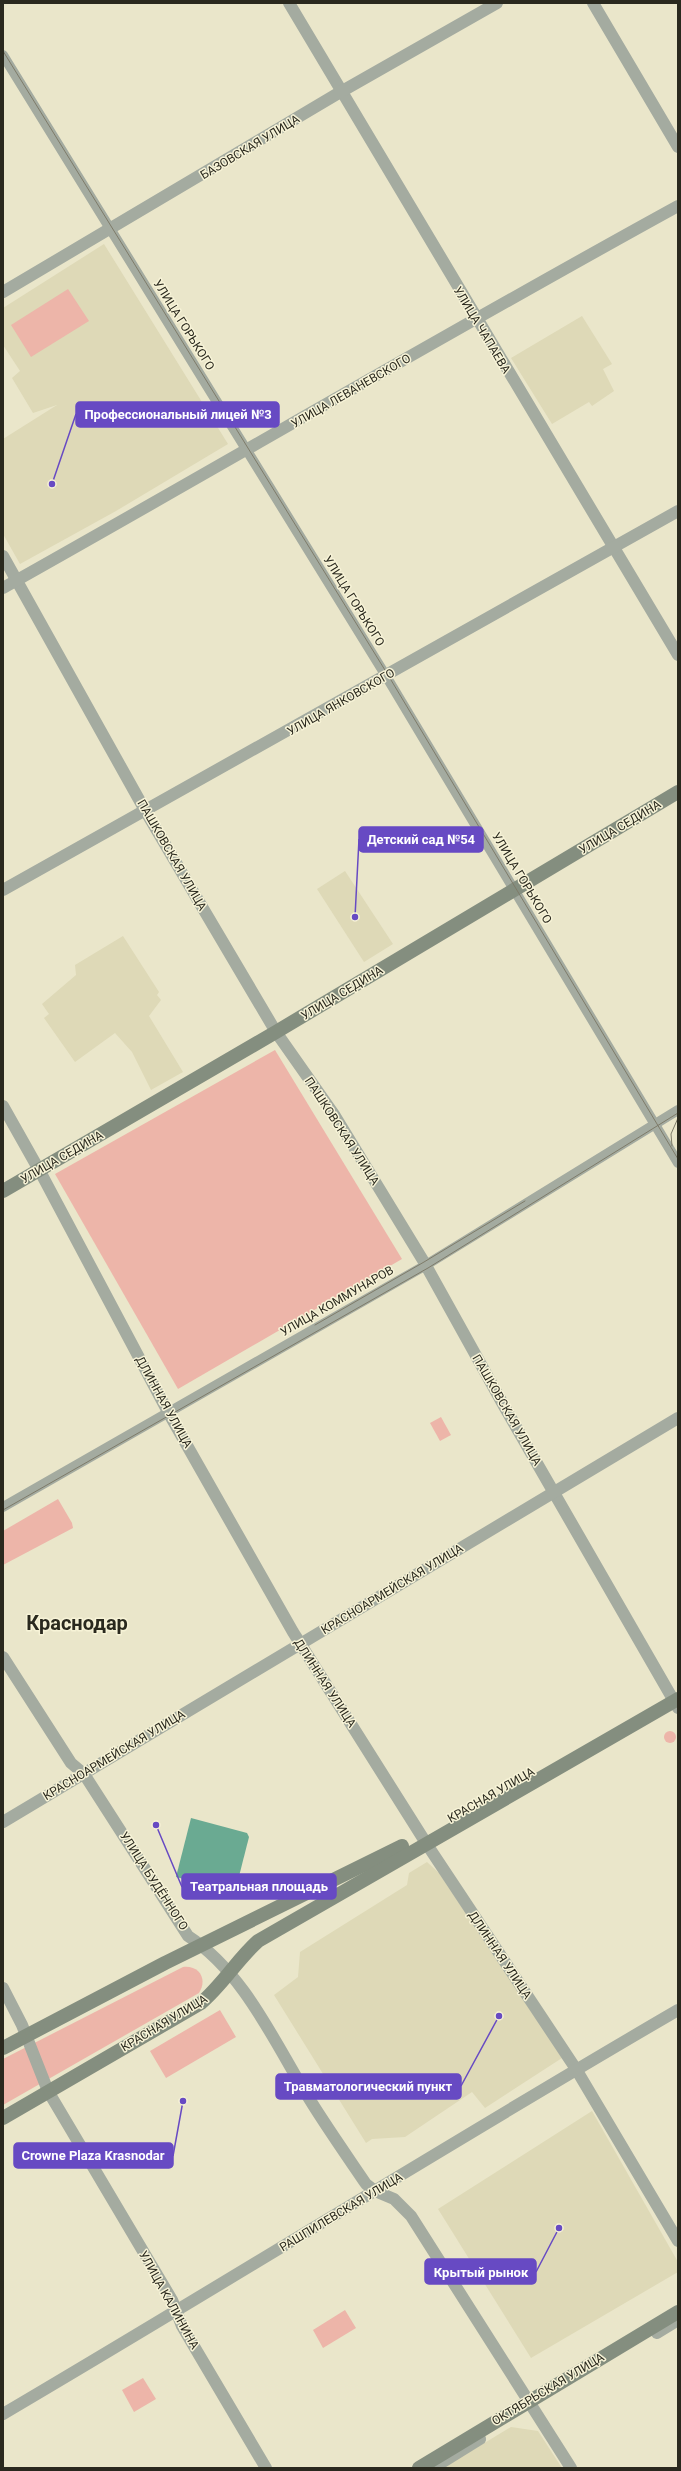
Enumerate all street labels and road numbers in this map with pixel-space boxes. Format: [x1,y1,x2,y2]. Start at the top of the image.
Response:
street label: БАЗОВСКАЯ УЛИЦА [198,112,302,182]
street label: УЛИЦА ГОРЬКОГО [151,277,217,373]
street label: УЛИЦА ЧАПАЕВА [451,284,513,376]
street label: УЛИЦА ЛЕВАНЕВСКОГО [289,351,413,431]
street label: УЛИЦА ГОРЬКОГО [321,553,387,649]
street label: УЛИЦА ЯНКОВСКОГО [285,666,397,738]
street label: ПАШКОВСКАЯ УЛИЦА [134,797,210,913]
street label: УЛИЦА СЕДИНА [577,797,663,857]
street label: УЛИЦА ГОРЬКОГО [489,830,555,926]
street label: УЛИЦА СЕДИНА [299,963,385,1023]
street label: ПАШКОВСКАЯ УЛИЦА [302,1074,382,1188]
street label: УЛИЦА СЕДИНА [18,1128,106,1186]
street label: УЛИЦА КОММУНАРОВ [278,1263,396,1339]
street label: ПАШКОВСКАЯ УЛИЦА [469,1352,545,1468]
street label: ДЛИННАЯ УЛИЦА [133,1354,195,1451]
street label: КРАСНОАРМЕЙСКАЯ УЛИЦА [318,1540,466,1637]
street label: ДЛИННАЯ УЛИЦА [291,1636,359,1730]
street label: КРАСНОАРМЕЙСКАЯ УЛИЦА [40,1706,188,1803]
street label: КРАСНАЯ УЛИЦА [445,1764,537,1826]
street label: УЛИЦА БУДЁННОГО [117,1829,192,1933]
street label: ДЛИННАЯ УЛИЦА [465,1908,535,2002]
street label: КРАСНАЯ УЛИЦА [118,1992,210,2054]
street label: РАШПИЛЕВСКАЯ УЛИЦА [277,2170,405,2254]
street label: УЛИЦА КАЛИНИНА [136,2248,202,2352]
street label: ОКТЯБРЬСКАЯ УЛИЦА [489,2350,607,2428]

